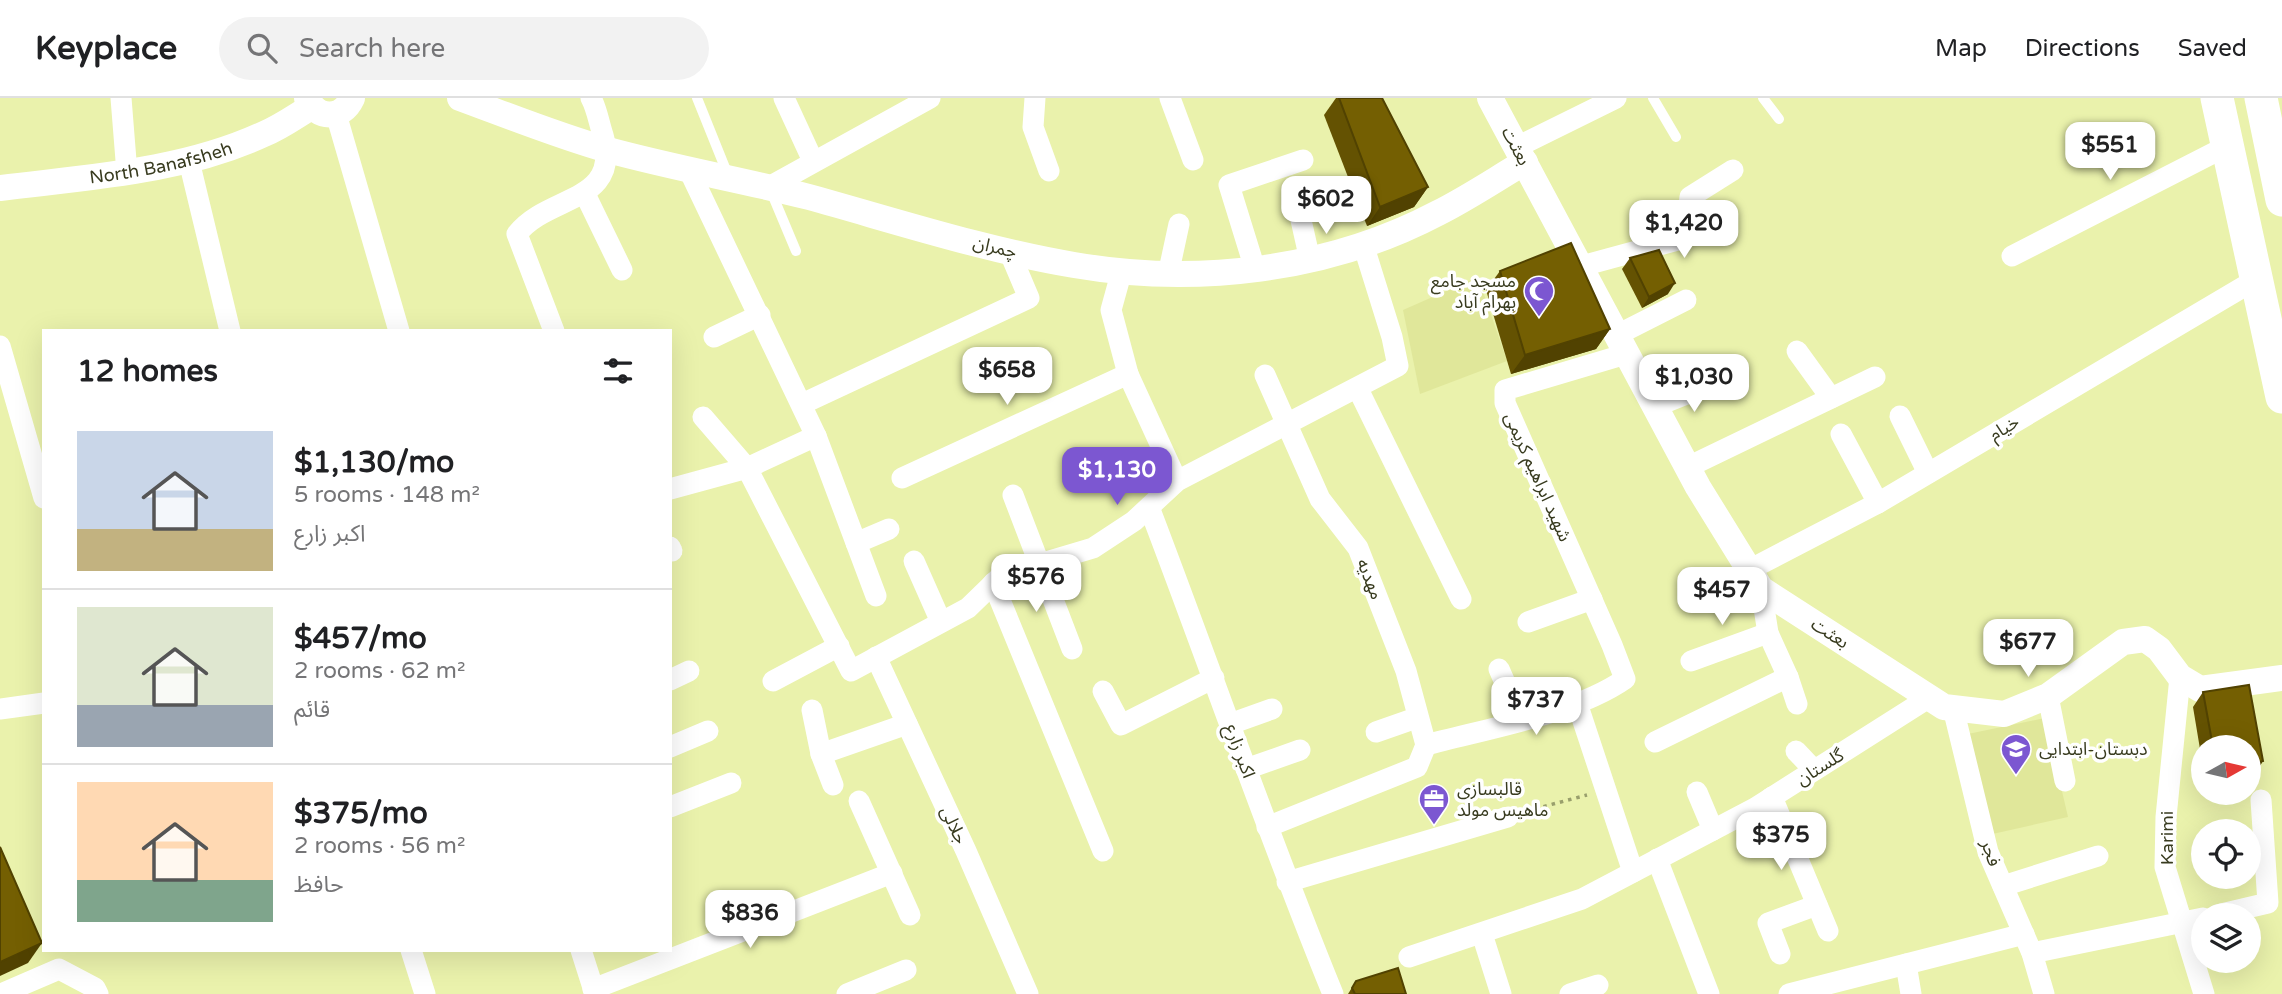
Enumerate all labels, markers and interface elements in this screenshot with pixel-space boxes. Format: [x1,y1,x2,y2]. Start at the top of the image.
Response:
search box [219,17,709,80]
text: Keyplace [35,29,177,68]
icon: search [243,29,281,67]
text: Search here [299,33,445,64]
text: Map [1935,34,1987,63]
text: Directions [2025,34,2140,63]
text: Saved [2178,34,2247,63]
pin: $551 [2069,122,2151,182]
street label: بعثت [1497,123,1535,169]
text: $551 [2081,131,2139,159]
street label: North Banafsheh [88,137,235,189]
pin: $602 [1285,176,1367,236]
text: $602 [1297,185,1355,213]
pin: $1,420 [1627,200,1741,260]
text: $1,420 [1645,209,1723,237]
street label: چمران [971,231,1019,263]
place label: مسجد جامع بهرام آباد [1431,270,1516,316]
mosque icon: مسجد جامع بهرام آباد [1522,274,1556,318]
pin: $658 [966,348,1048,407]
icon: filters [599,352,637,390]
text: 12 homes [77,353,218,390]
pin: $1,030 [1637,354,1751,414]
text: $658 [978,356,1036,384]
text: $1,030 [1655,363,1733,391]
street label: شهید ابراهیم کریمی [1498,409,1576,546]
street label: خیام [1985,411,2025,448]
text: $1,130/mo [294,444,454,481]
pin: $1,130 [1060,448,1174,507]
text: $1,130 [1078,456,1156,484]
icon: home [133,459,217,543]
text: 5 rooms · 148 m² [294,481,480,509]
text: اکبر زارع [294,520,365,548]
pin: $576 [995,554,1077,614]
street label: مهدیه [1352,555,1388,603]
text: $576 [1007,563,1065,591]
pin: $457 [1681,568,1763,627]
text: $457 [1693,576,1751,604]
street label: بعثت [1807,613,1853,653]
text: $457/mo [294,620,427,657]
pin: $677 [1987,620,2069,679]
text: $677 [1999,628,2057,656]
icon: home [133,635,217,719]
text: 2 rooms · 62 m² [294,657,465,685]
pin: $737 [1495,678,1577,737]
text: $737 [1507,686,1565,714]
text: قائم [294,696,330,724]
street label: اکبر زارع [1217,721,1260,782]
school or university icon: دبستان-ابتدایی [1999,732,2033,776]
north arrow [2191,735,2261,805]
map controls [2191,735,2261,973]
place label: دبستان-ابتدایی [2039,738,2148,760]
street label: گلستان [1792,743,1849,790]
place label: قالبسازی ماهیس مولد [1457,778,1548,821]
office icon: قالبسازی ماهیس مولد [1417,782,1451,826]
text: $375/mo [294,795,428,832]
street label: جلالی [936,803,972,847]
icon: home [133,810,217,894]
street label: Karimi [2156,811,2178,865]
pin: $375 [1740,812,1822,872]
button: locate [2191,819,2261,889]
text: $375 [1752,821,1810,849]
text: 2 rooms · 56 m² [294,832,465,860]
street label: فجر [1976,836,2006,869]
text: حافظ [294,871,344,899]
pin: $836 [709,890,791,950]
text: $836 [721,899,779,927]
button: layers [2191,903,2261,973]

